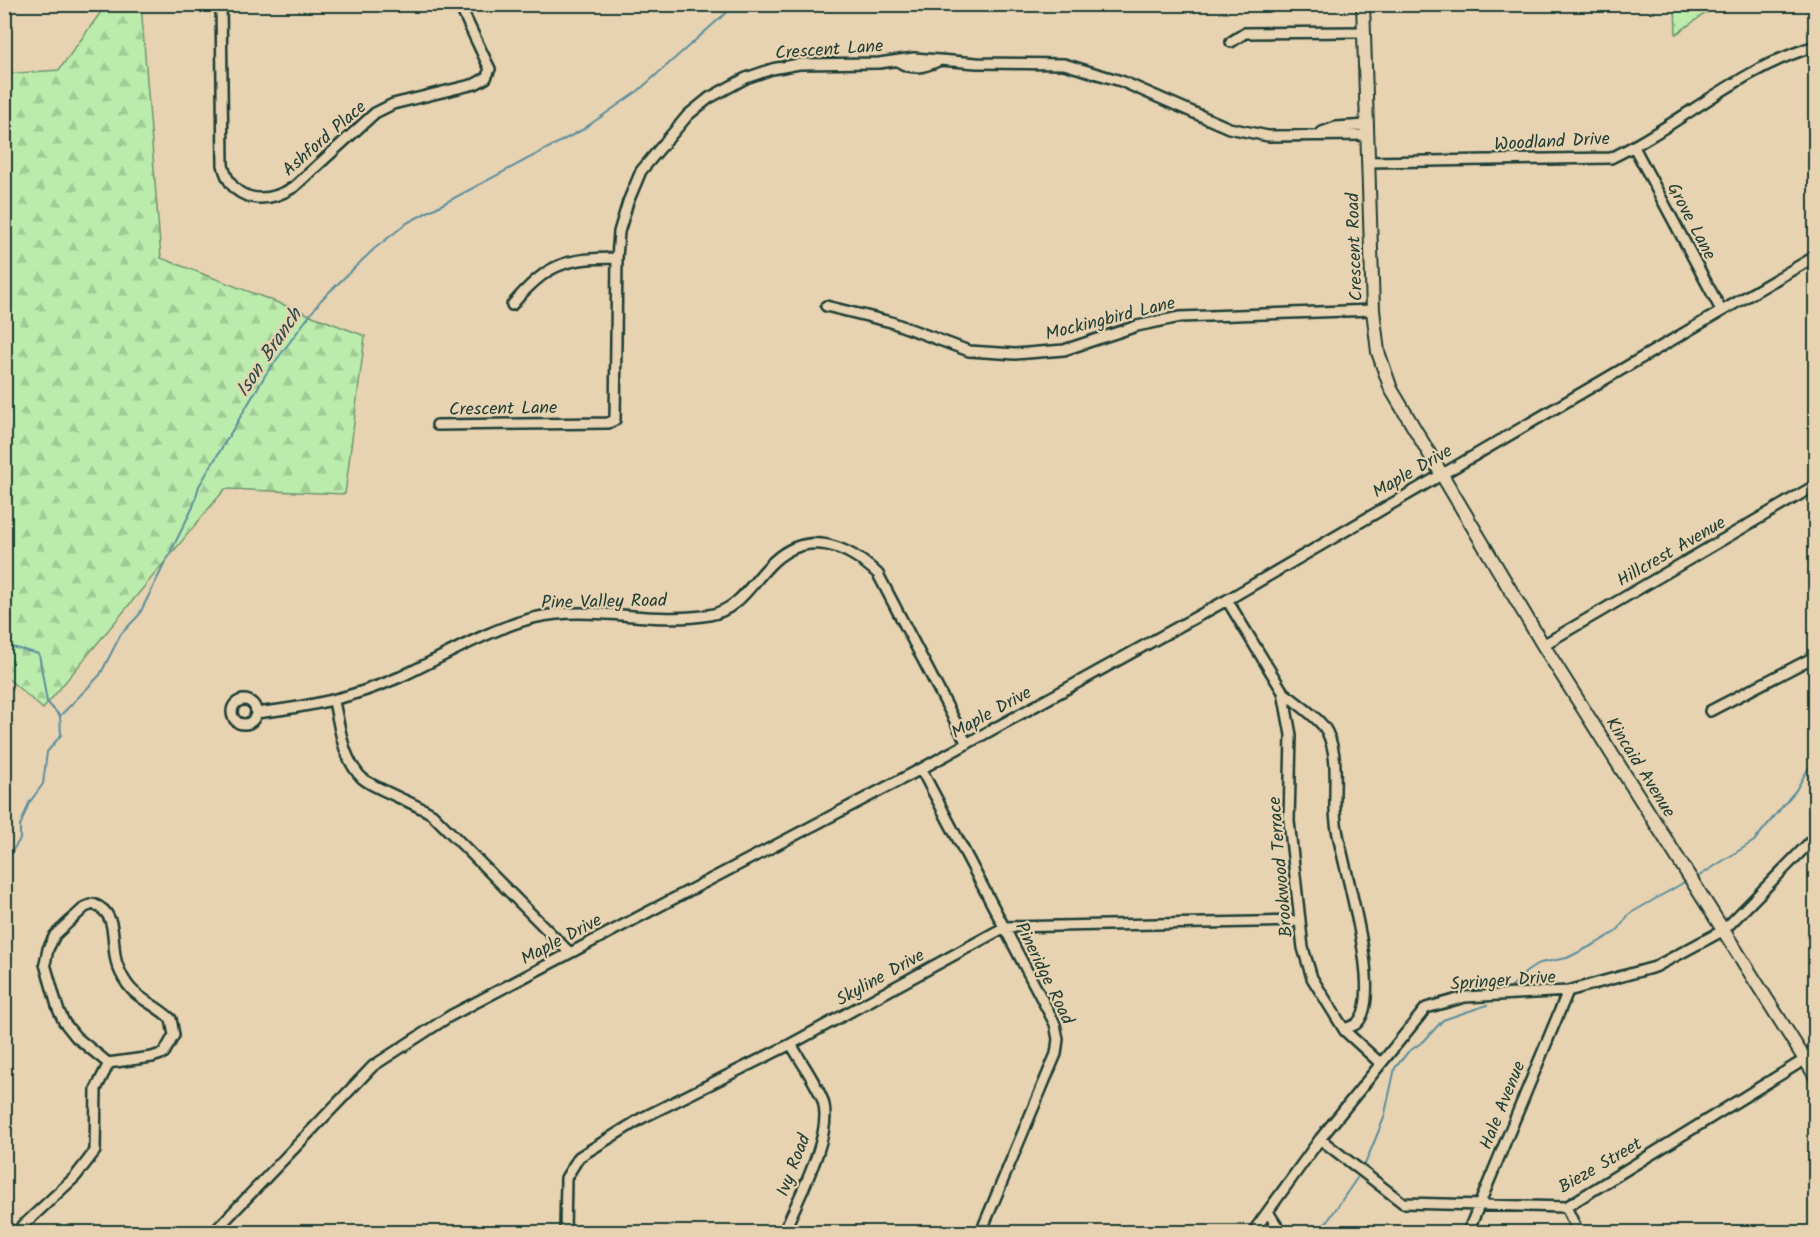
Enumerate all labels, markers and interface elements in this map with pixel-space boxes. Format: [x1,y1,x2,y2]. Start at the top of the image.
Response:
street label: Crescent Lane [774,32,884,69]
street label: Ashford Place [276,94,374,184]
street label: Woodland Drive [1494,125,1611,160]
street label: Grove Lane [1658,178,1723,266]
street label: Crescent Road [1339,191,1372,302]
street label: Mockingbird Lane [1042,289,1178,350]
water label: Ison Branch [228,300,313,404]
street label: Crescent Lane [449,394,557,425]
street label: Maple Drive [1367,438,1458,507]
street label: Hillcrest Avenue [1612,509,1732,595]
street label: Pine Valley Road [541,587,668,618]
street label: Maple Drive [946,679,1037,747]
street label: Kincaid Avenue [1597,712,1682,824]
street label: Brookwood Terrace [1261,795,1302,938]
street label: Maple Drive [516,907,608,974]
street label: Pineridge Road [1006,917,1081,1031]
street label: Skyline Drive [831,942,930,1015]
street label: Springer Drive [1450,963,1557,1000]
street label: Hale Avenue [1472,1057,1534,1154]
street label: Ivy Road [769,1129,820,1201]
street label: Bieze Street [1553,1130,1649,1202]

